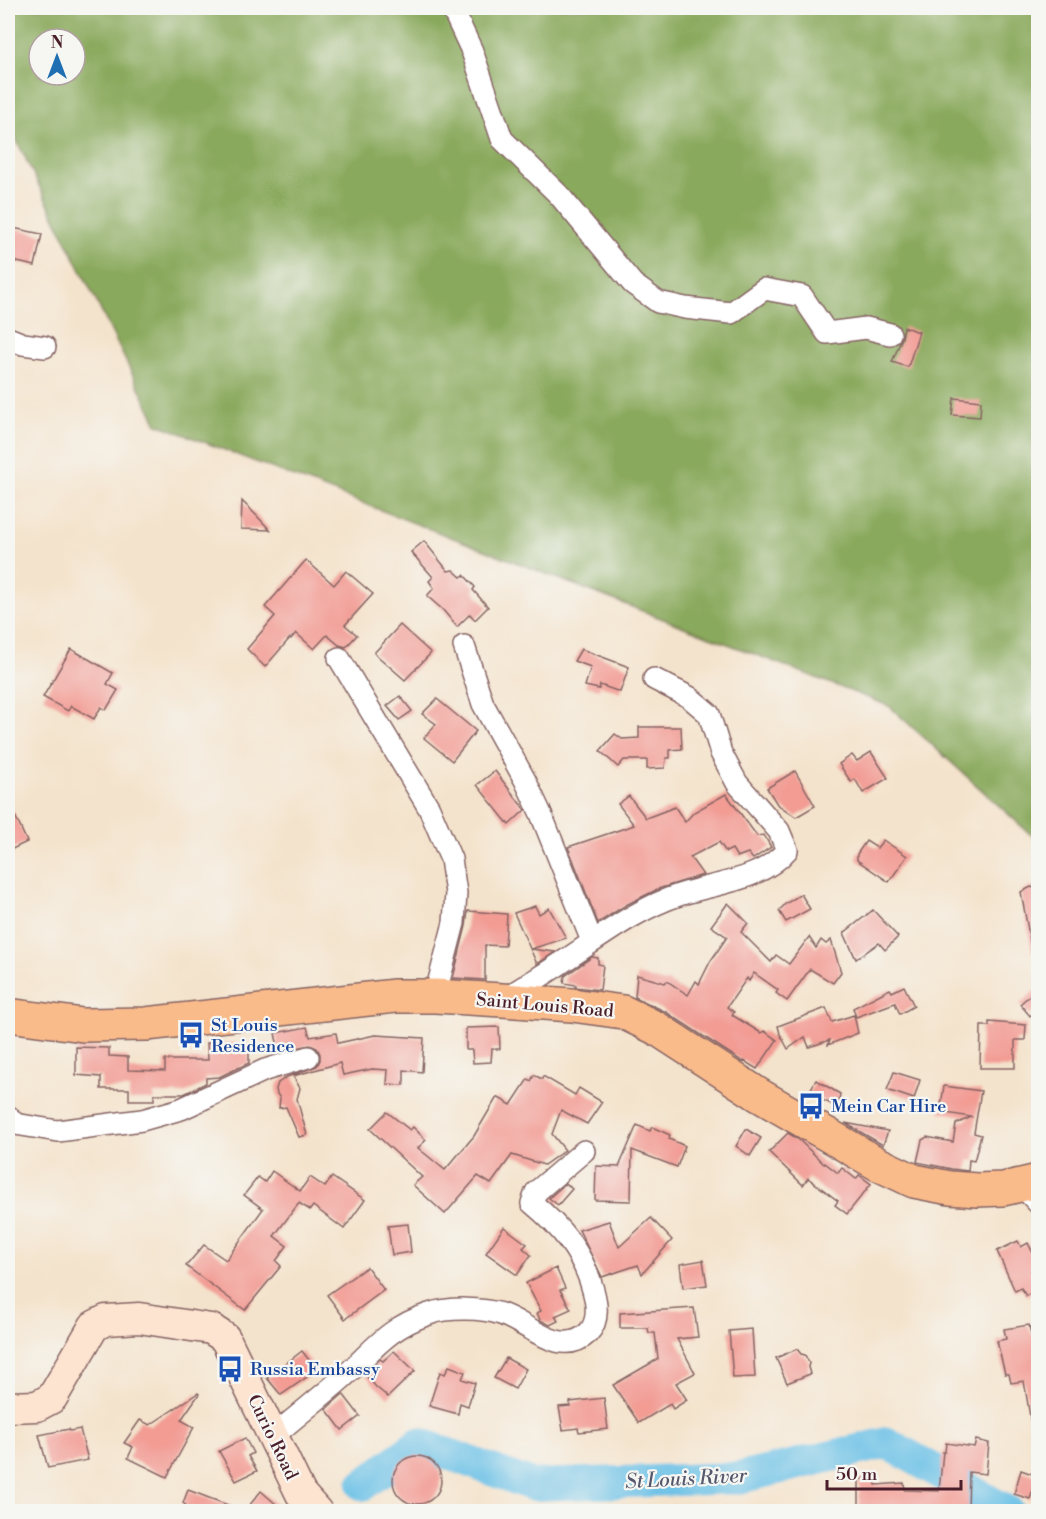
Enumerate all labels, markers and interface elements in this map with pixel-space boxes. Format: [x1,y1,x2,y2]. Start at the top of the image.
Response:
north arrow [27,27,87,87]
text: N [51,33,64,53]
street label: Saint Louis Road [475,988,615,1023]
place label: St Louis Residence [211,1014,294,1058]
bus stop icon: St Louis Residence [176,1020,206,1050]
bus stop icon: Mein Car Hire [796,1091,826,1121]
place label: Mein Car Hire [831,1095,946,1118]
bus stop icon: Russia Embassy [215,1354,245,1384]
place label: Russia Embassy [250,1358,380,1381]
street label: Curio Road [242,1391,303,1484]
scale bar [827,1453,960,1491]
text: 50 m [836,1463,878,1486]
water label: St Louis River [624,1464,748,1495]

